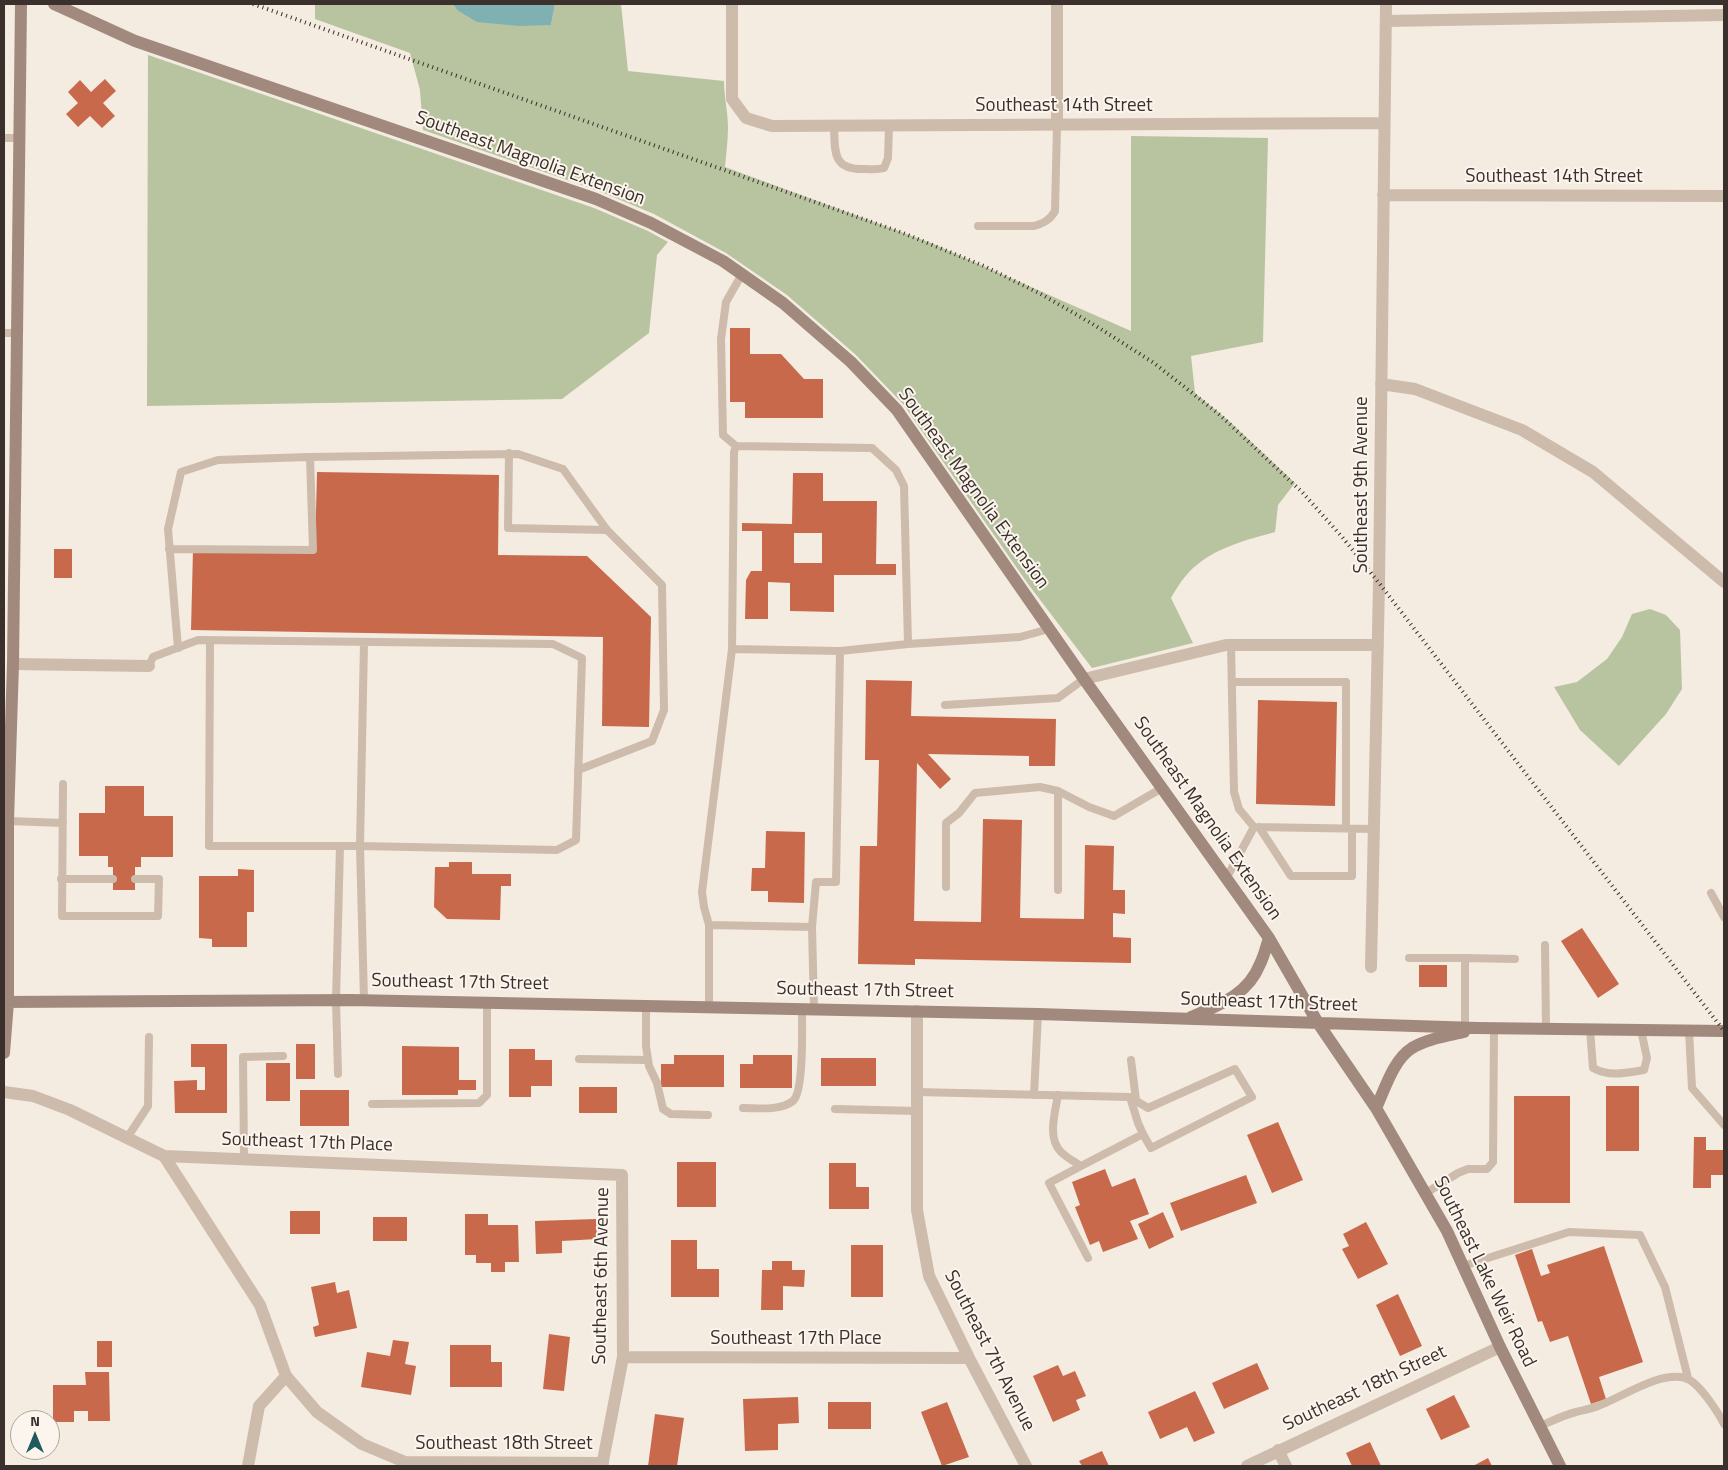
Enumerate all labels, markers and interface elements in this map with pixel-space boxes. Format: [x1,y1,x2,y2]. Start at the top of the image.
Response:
street label: Southeast 14th Street [975,95,1153,117]
street label: Southeast Magnolia Extension [412,107,648,211]
street label: Southeast 14th Street [1465,166,1643,188]
street label: Southeast Magnolia Extension [892,384,1054,594]
street label: Southeast 9th Avenue [1351,396,1373,574]
street label: Southeast Magnolia Extension [1128,713,1286,925]
street label: Southeast 17th Street [371,970,549,996]
street label: Southeast 17th Street [776,978,954,1004]
street label: Southeast 17th Street [1180,989,1358,1017]
street label: Southeast 17th Place [221,1129,393,1157]
street label: Southeast Lake Weir Road [1428,1173,1540,1371]
street label: Southeast 6th Avenue [589,1187,615,1365]
street label: Southeast 7th Avenue [939,1267,1039,1435]
street label: Southeast 17th Place [710,1328,882,1350]
street label: Southeast 18th Street [1280,1341,1450,1437]
north arrow [10,1410,60,1460]
text: N [30,1410,40,1431]
street label: Southeast 18th Street [415,1433,593,1455]

